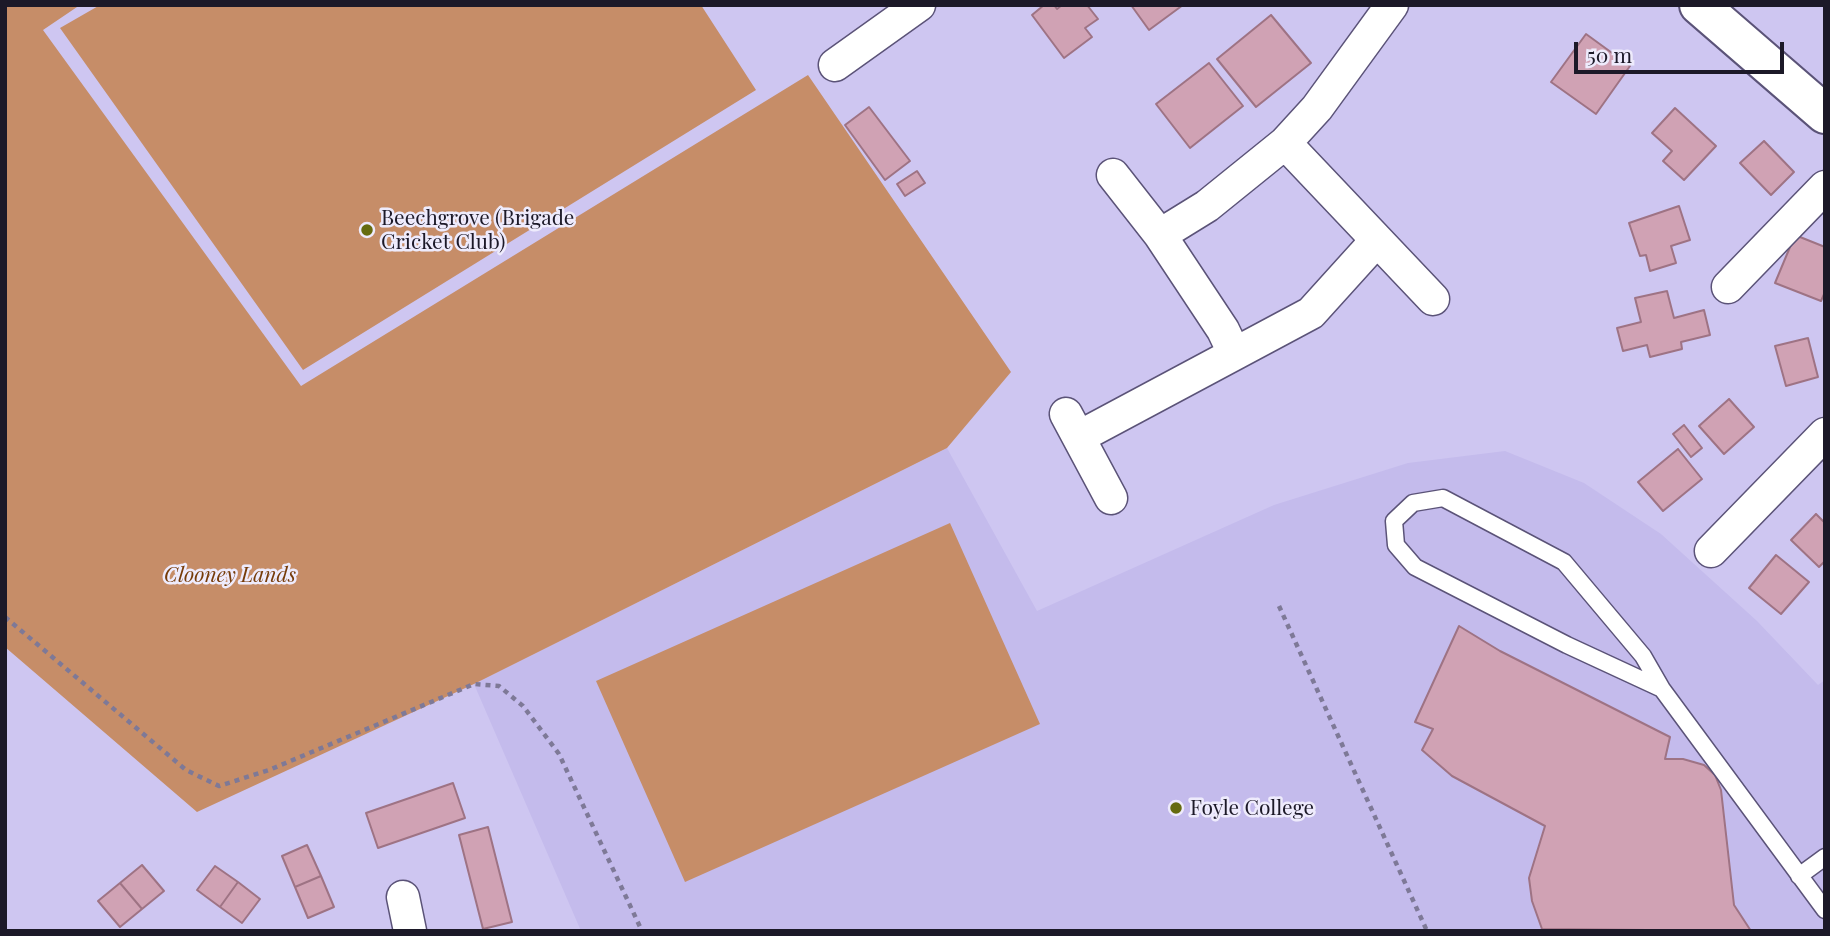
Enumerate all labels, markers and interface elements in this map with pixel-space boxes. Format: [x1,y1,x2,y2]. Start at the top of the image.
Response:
scale bar [1578,28,1788,72]
text: 50 m [1587,40,1632,68]
place label: Beechgrove (Brigade Cricket Club) [381,205,574,255]
marker: Beechgrove (Brigade Cricket Club) [359,222,375,238]
park label: Clooney Lands [164,562,296,588]
place label: Foyle College [1190,795,1314,821]
marker: Foyle College [1168,800,1184,816]

